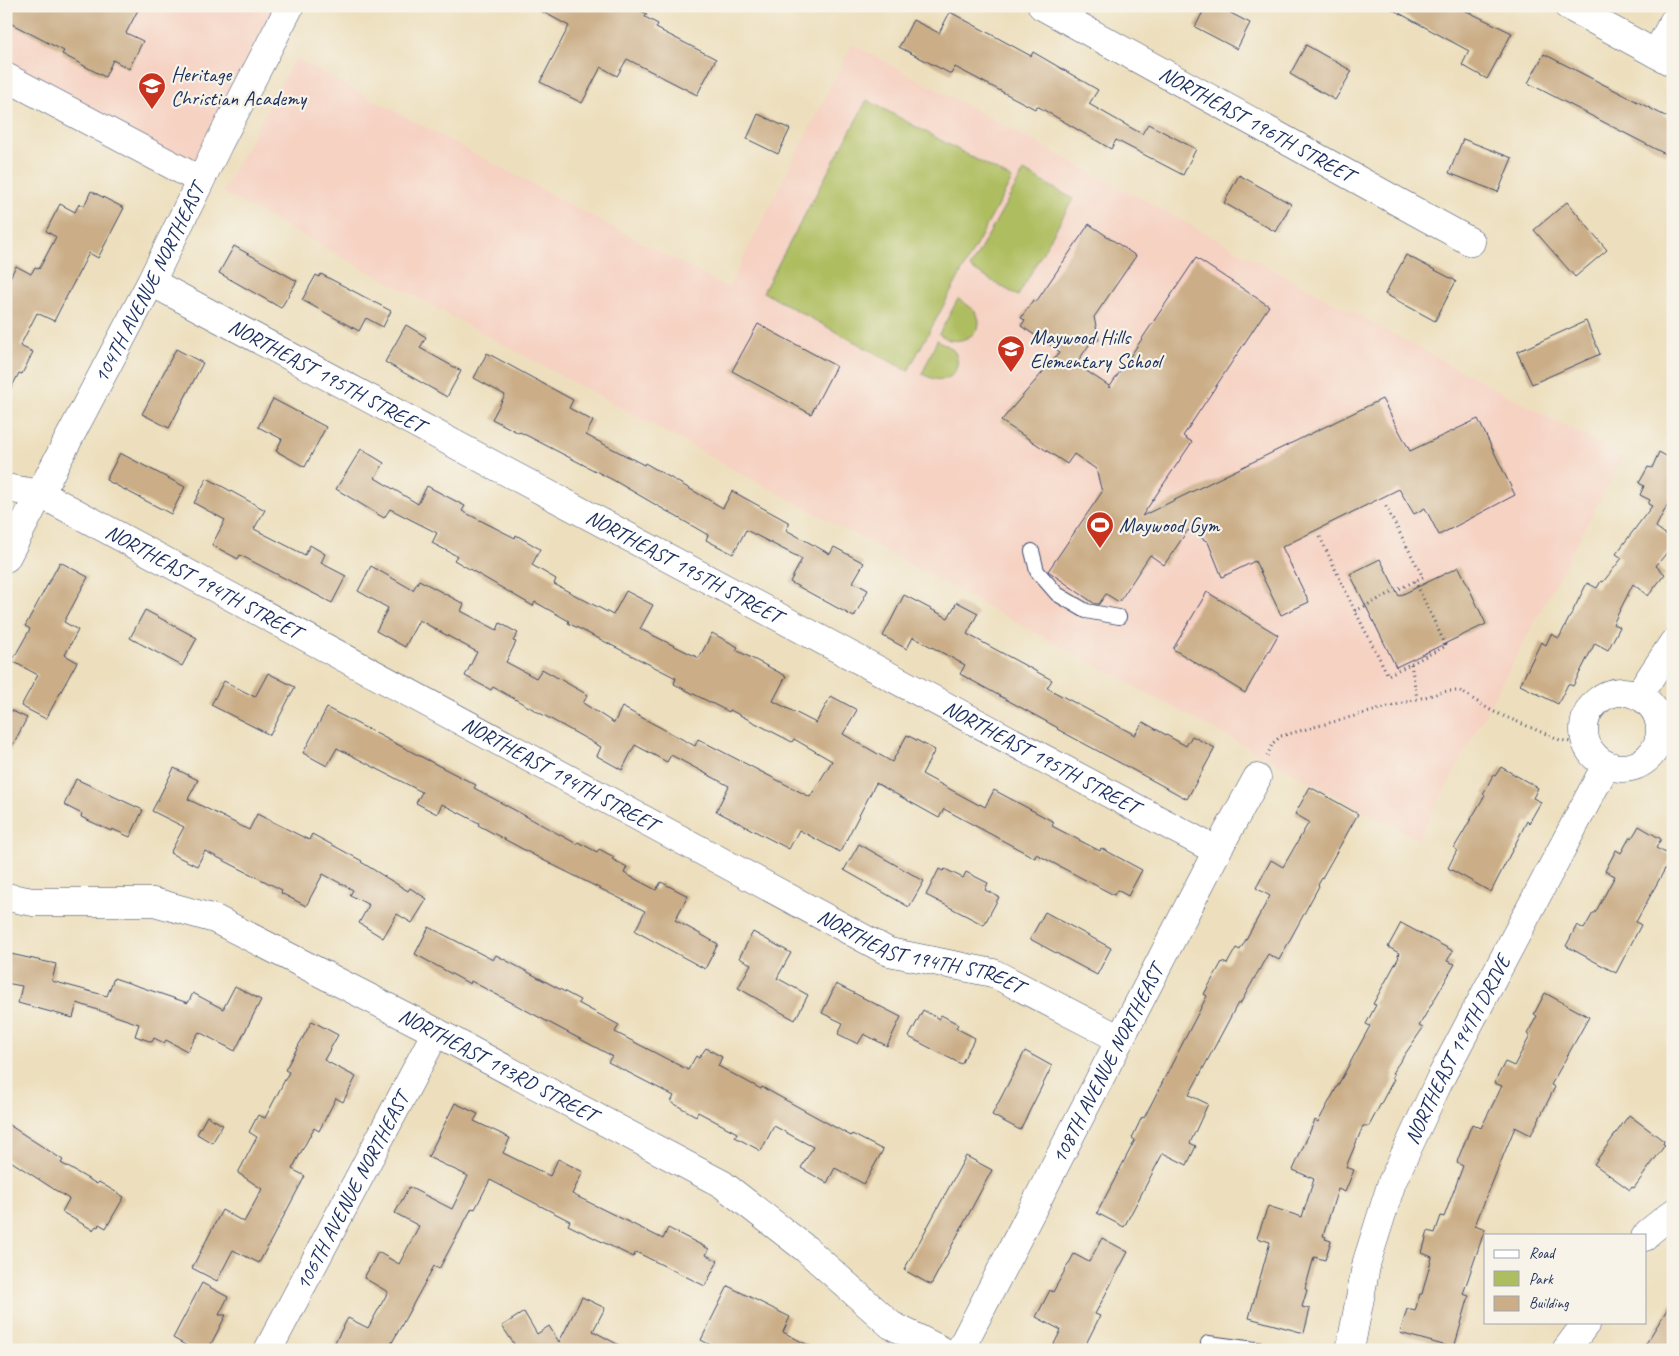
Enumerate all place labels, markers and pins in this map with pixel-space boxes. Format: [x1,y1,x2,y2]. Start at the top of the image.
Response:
place label: Heritage Christian Academy [171,61,308,111]
school or university icon: Heritage Christian Academy [137,71,167,110]
place label: Maywood Hills Elementary School [1030,324,1165,374]
school or university icon: Maywood Hills Elementary School [996,334,1026,373]
sports icon: Maywood Gym [1085,510,1115,549]
place label: Maywood Gym [1119,512,1220,538]

